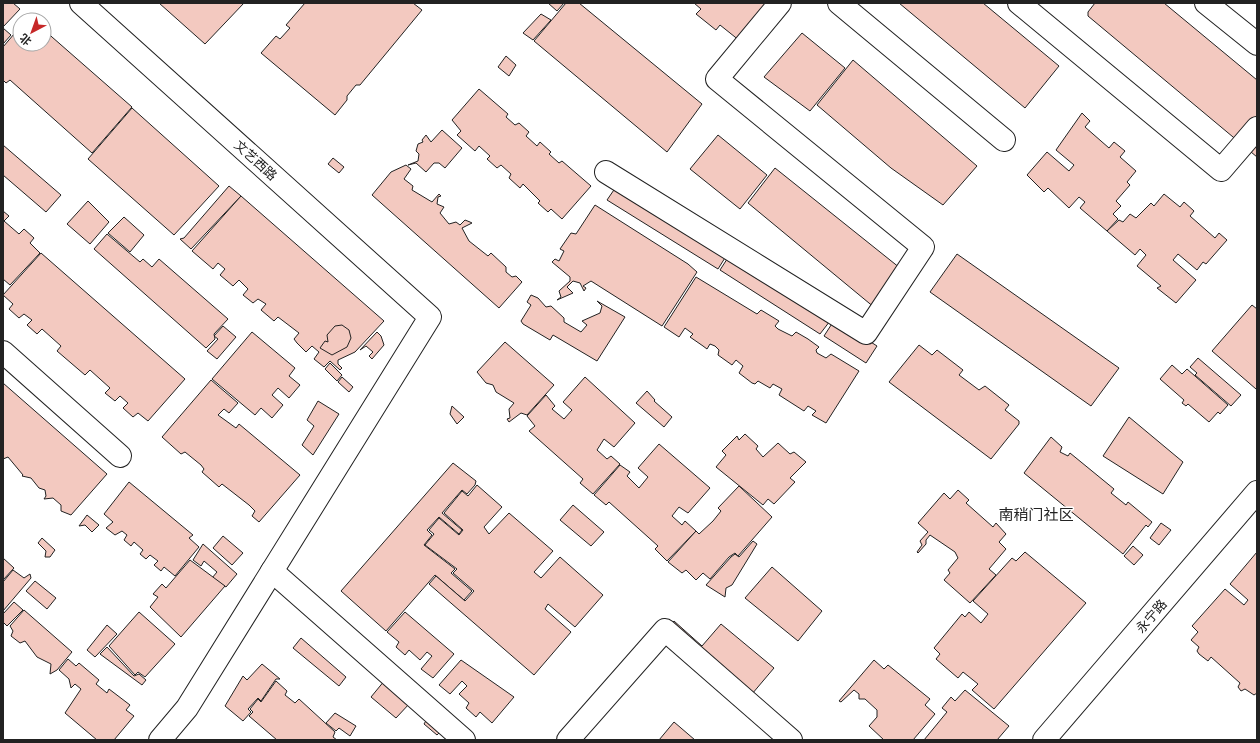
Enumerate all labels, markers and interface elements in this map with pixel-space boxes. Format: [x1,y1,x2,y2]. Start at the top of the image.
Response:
north arrow [12,12,52,52]
text: 北 [17,31,34,48]
street label: 文艺西路 [231,137,281,183]
district label: 南稍门社区 [998,505,1074,523]
street label: 永宁路 [1132,596,1170,636]

